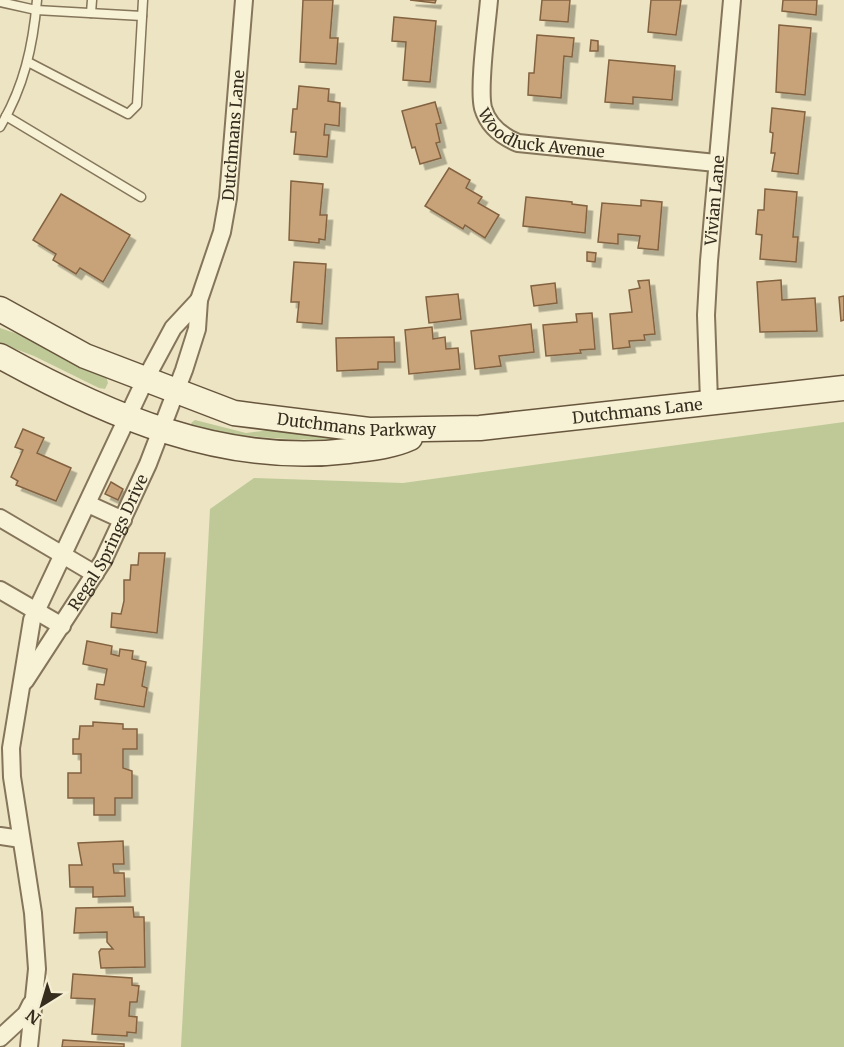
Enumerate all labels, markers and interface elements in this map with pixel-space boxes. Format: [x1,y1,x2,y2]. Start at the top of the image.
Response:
street label: Dutchmans Lane [218,69,248,202]
street label: Woodluck Avenue [473,104,606,162]
street label: Vivian Lane [700,154,728,247]
street label: Dutchmans Lane [571,394,704,428]
street label: Dutchmans Parkway [276,409,437,440]
street label: Regal Springs Drive [64,471,152,614]
north arrow [12,975,72,1035]
text: N [22,1005,44,1029]

